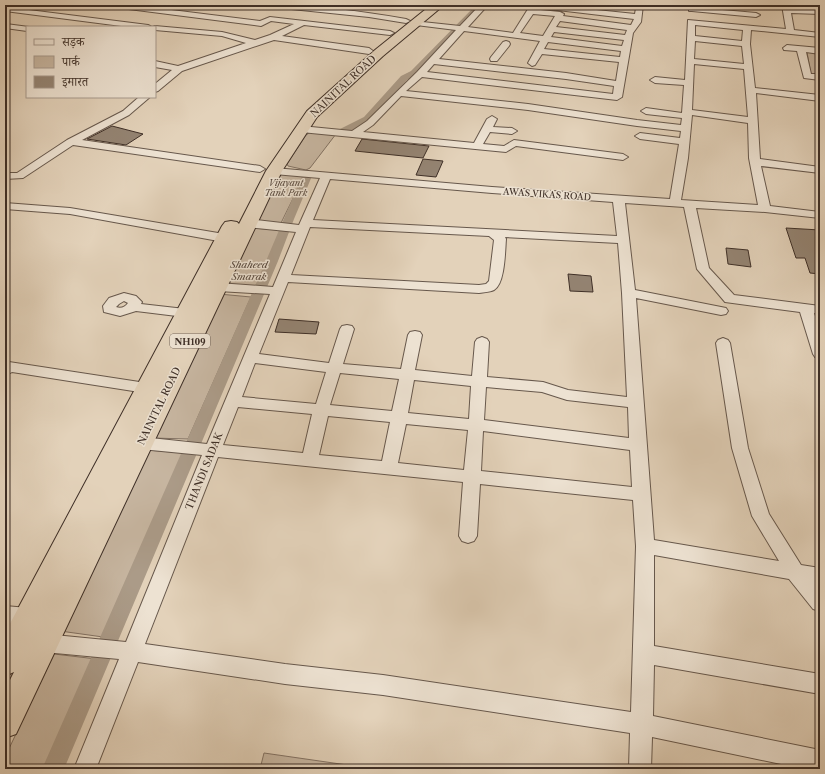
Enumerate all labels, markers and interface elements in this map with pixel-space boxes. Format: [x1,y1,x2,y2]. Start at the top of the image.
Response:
legend [26,26,156,98]
text: सड़क [61,34,86,49]
street label: NAINITAL ROAD [307,52,379,120]
text: पार्क [61,54,81,69]
text: इमारत [61,74,89,89]
park label: Vijayant Tank Park [265,177,308,198]
street label: AWAS VIKAS ROAD [502,185,591,203]
park label: Shaheed Smarak [229,258,269,283]
road number: NH109 [170,334,210,348]
street label: NAINITAL ROAD [134,365,184,447]
street label: THANDI SADAK [183,429,226,512]

